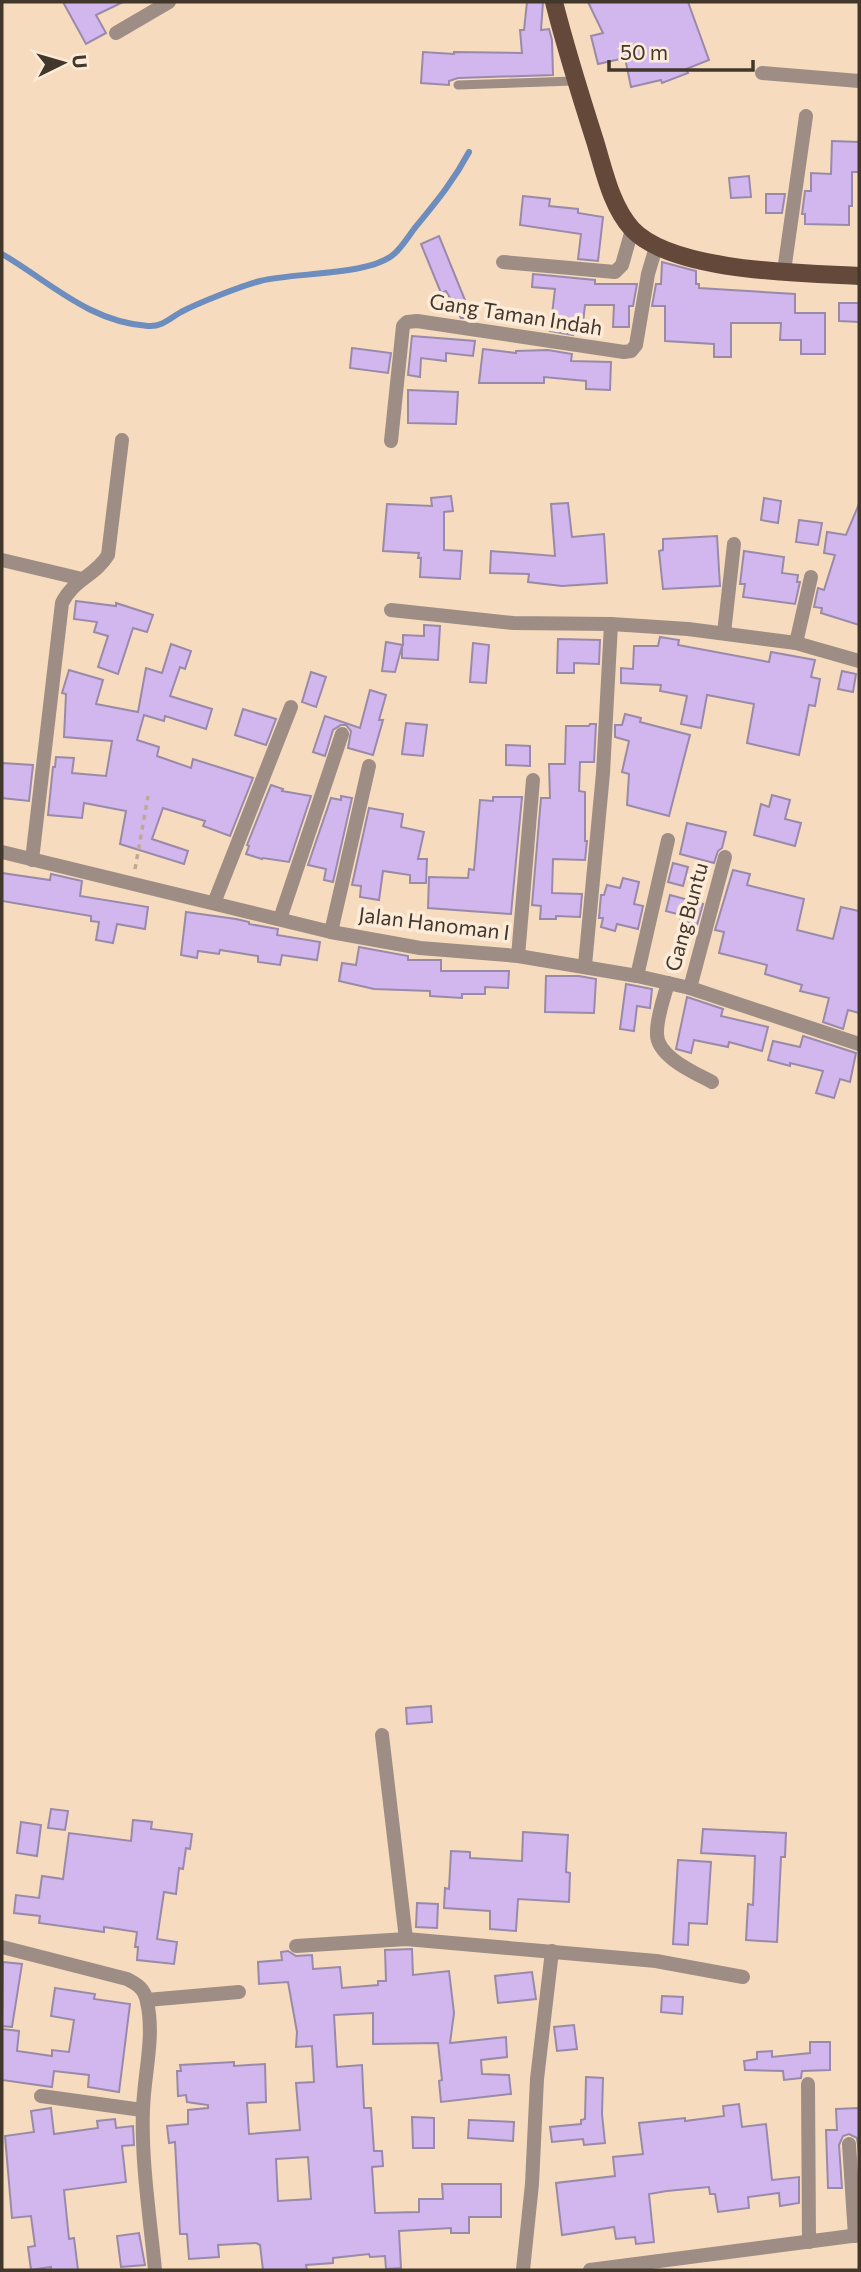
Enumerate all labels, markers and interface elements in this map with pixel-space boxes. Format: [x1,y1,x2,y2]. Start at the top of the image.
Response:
north arrow [28,28,98,98]
scale bar [609,28,752,72]
text: 50 m [620,39,668,64]
text: U [68,54,92,69]
street label: Gang Taman Indah [428,287,605,340]
street label: Gang Buntu [659,860,712,974]
street label: Jalan Hanoman I [357,901,511,944]

